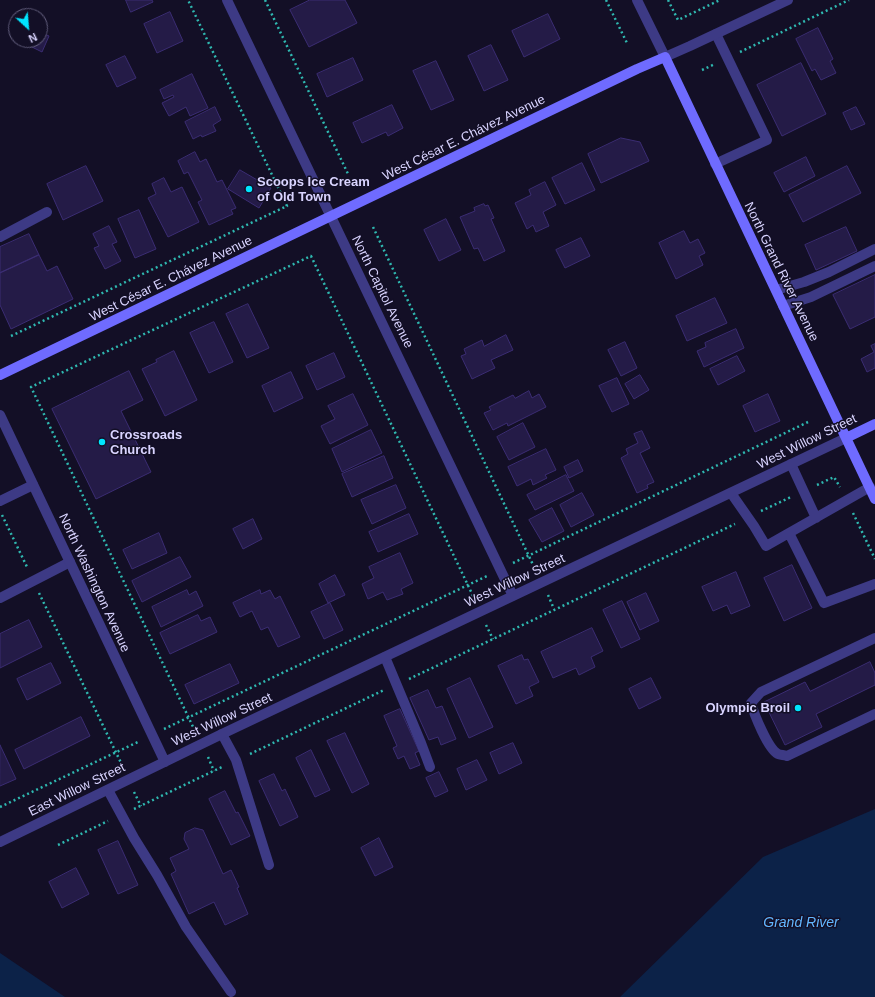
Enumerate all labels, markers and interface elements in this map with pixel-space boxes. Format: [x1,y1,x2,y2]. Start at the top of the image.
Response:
north arrow [8,8,48,48]
text: N [27,31,39,45]
street label: West César E. Chávez Avenue [380,92,548,184]
place label: Scoops Ice Cream of Old Town [257,174,370,205]
marker: Scoops Ice Cream of Old Town [244,184,254,194]
street label: North Grand River Avenue [740,200,822,344]
street label: West César E. Chávez Avenue [87,233,255,325]
street label: North Capitol Avenue [348,233,416,351]
street label: West Willow Street [755,411,859,473]
place label: Crossroads Church [110,427,182,458]
marker: Crossroads Church [97,437,107,447]
street label: North Washington Avenue [55,511,133,655]
street label: West Willow Street [462,551,568,611]
street label: West Willow Street [169,690,275,750]
place label: Olympic Broil [705,700,790,716]
marker: Olympic Broil [793,703,803,713]
street label: East Willow Street [26,760,128,820]
water label: Grand River [763,915,839,931]

